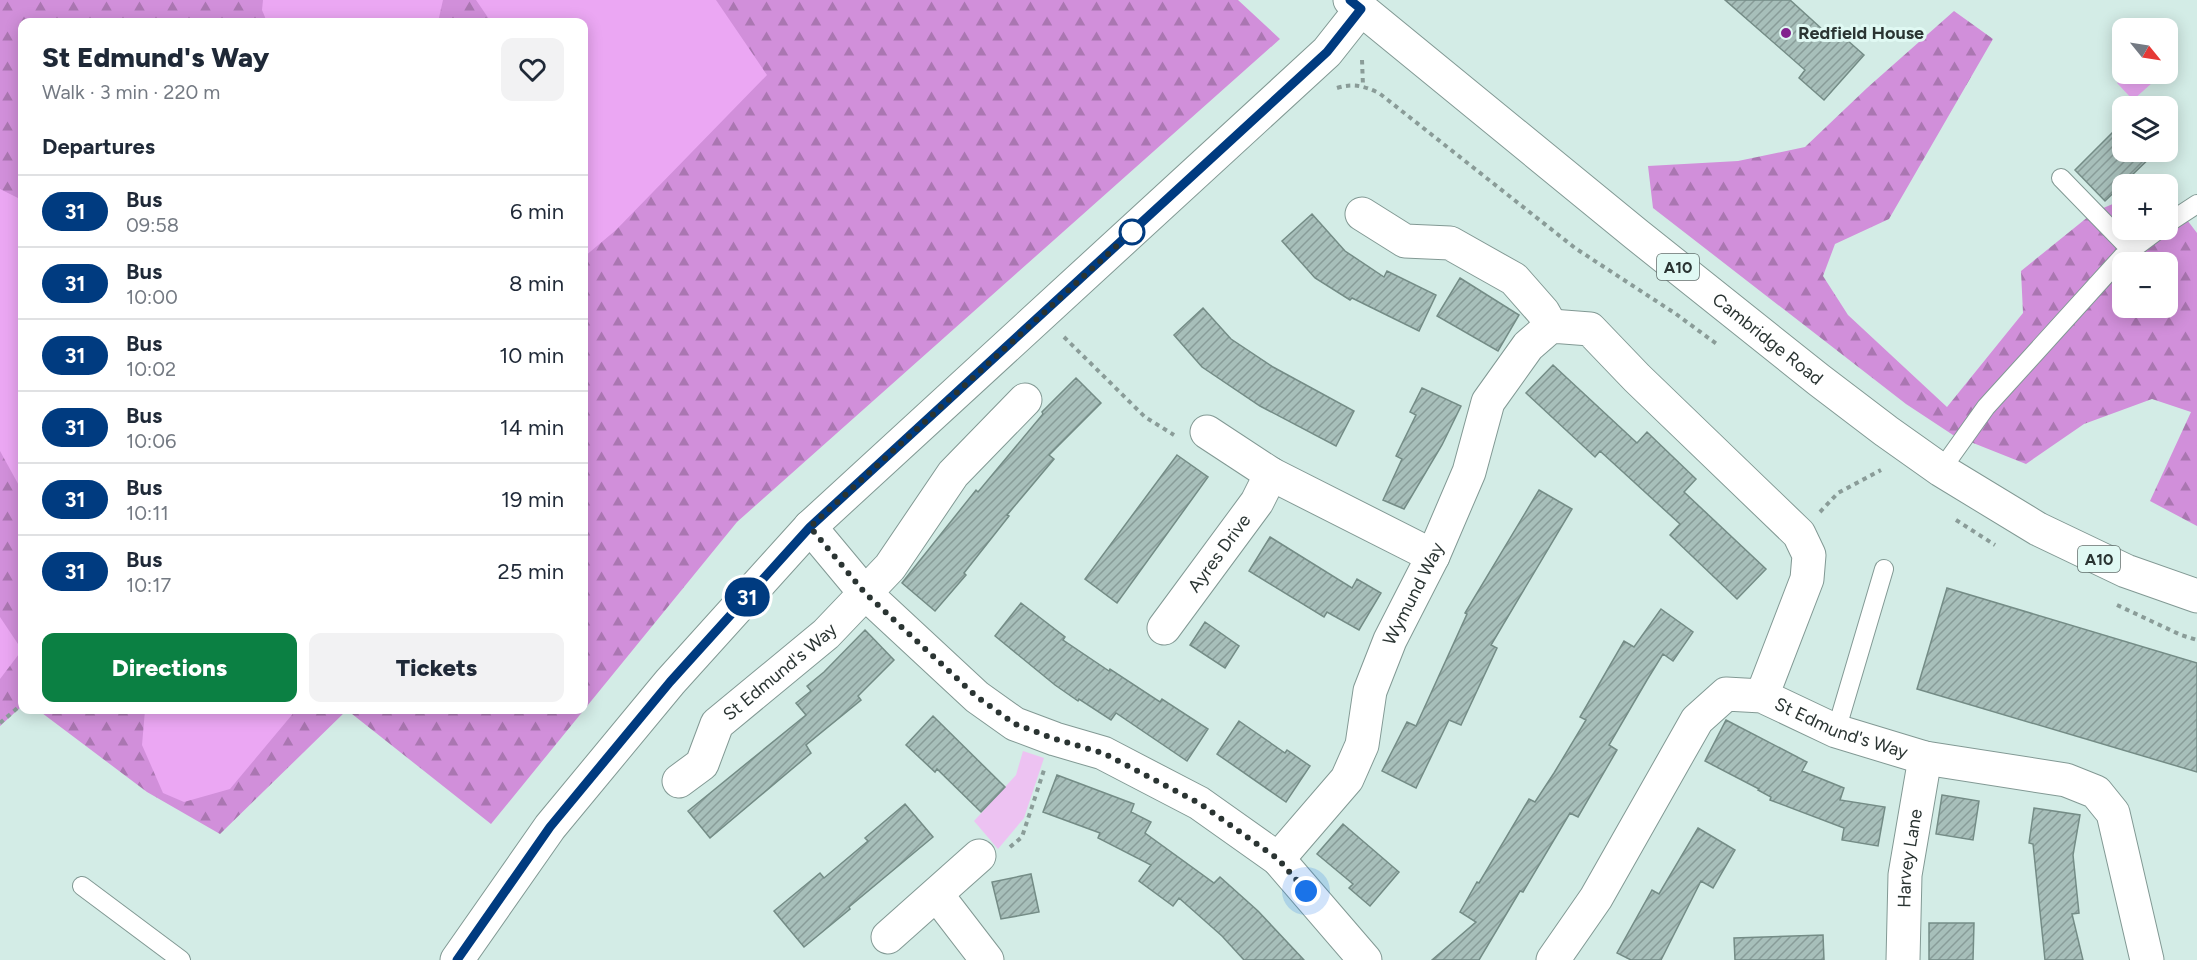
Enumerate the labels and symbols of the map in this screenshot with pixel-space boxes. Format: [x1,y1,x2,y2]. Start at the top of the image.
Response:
north arrow [2112,18,2178,84]
place label: Redfield House [1798,22,1924,44]
marker: Redfield House [1779,26,1793,40]
unlabelled marker [1119,219,1145,245]
road number: A10 [1657,254,1699,280]
street label: Cambridge Road [1708,288,1827,390]
street label: Ayres Drive [1183,510,1255,597]
street label: Wymund Way [1378,539,1449,649]
road number: A10 [2078,546,2120,572]
line badge: 31 [720,578,774,616]
street label: St Edmund's Way [719,618,842,725]
street label: St Edmund's Way [1771,693,1911,763]
street label: Harvey Lane [1893,807,1927,908]
your location [1291,876,1321,906]

